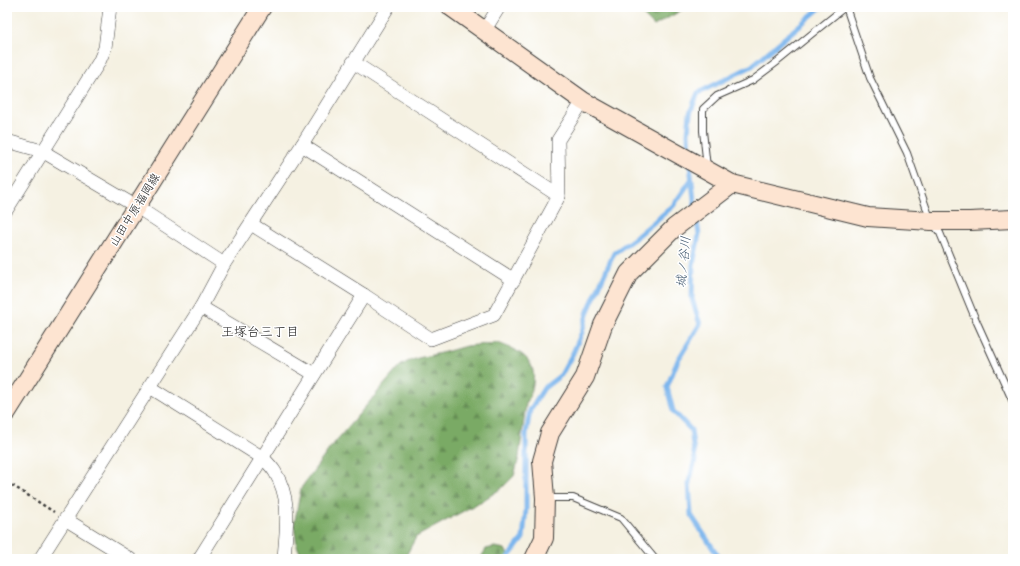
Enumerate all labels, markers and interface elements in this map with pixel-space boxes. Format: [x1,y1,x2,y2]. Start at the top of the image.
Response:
street label: 山田中原福岡線 [105,169,165,251]
water label: 城ノ谷川 [671,235,697,289]
district label: 王塚台三丁目 [221,322,299,343]

